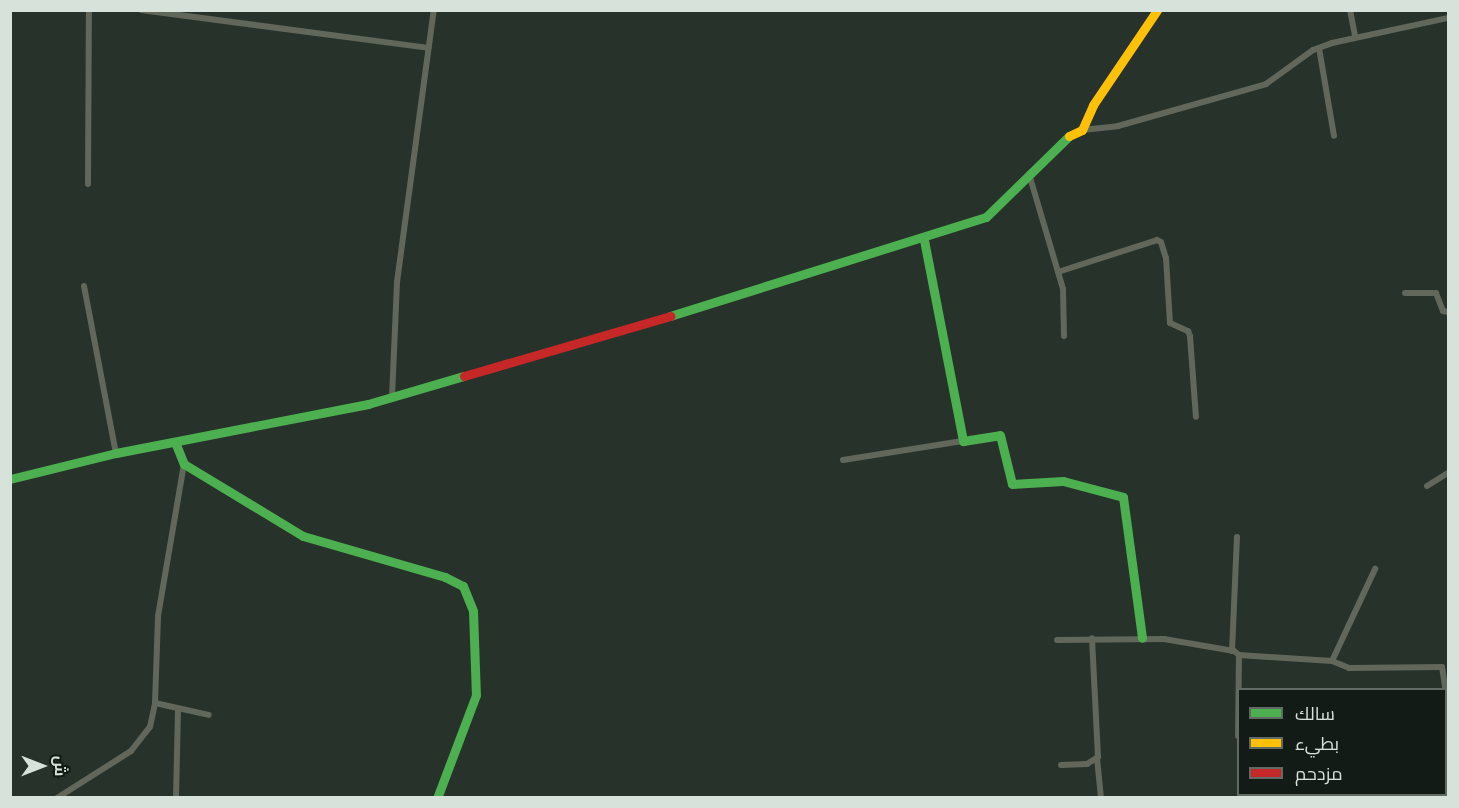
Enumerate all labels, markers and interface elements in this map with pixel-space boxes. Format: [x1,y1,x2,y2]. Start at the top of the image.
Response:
legend [1237,688,1447,796]
text: سالك [1295,703,1335,725]
text: بطيء [1295,733,1339,755]
north arrow [12,736,72,796]
text: ش [51,756,70,776]
text: مزدحم [1295,763,1343,785]

